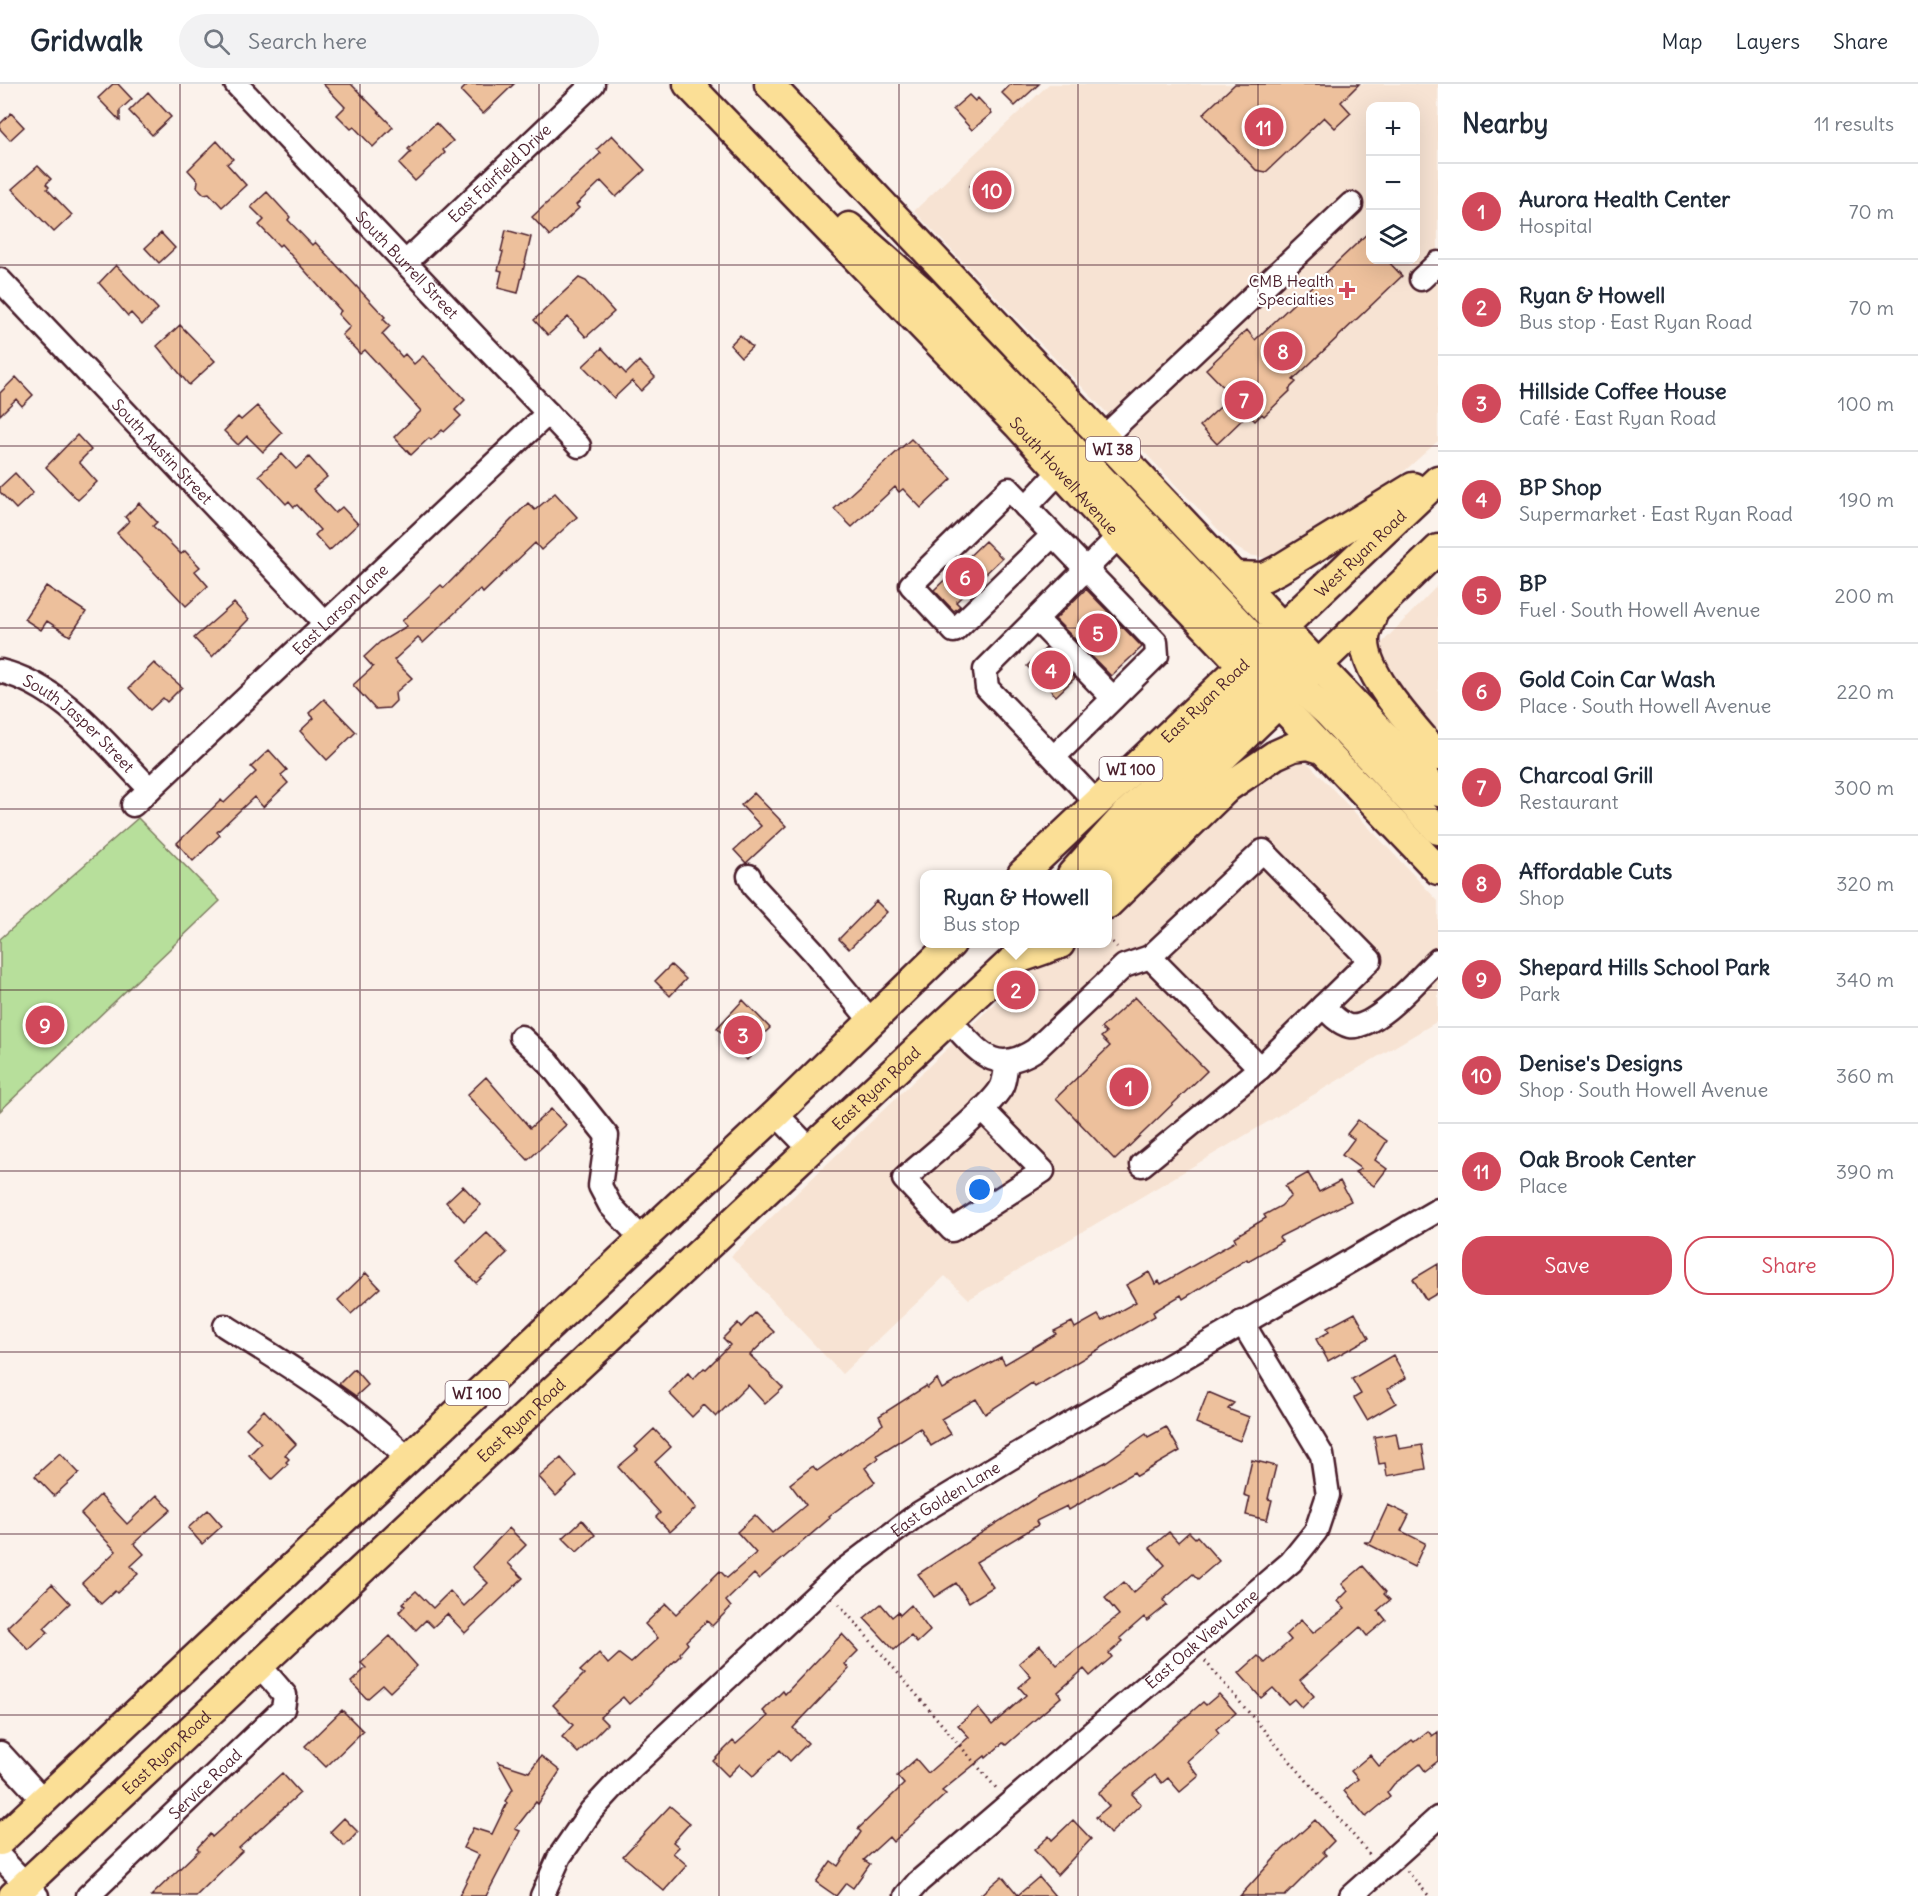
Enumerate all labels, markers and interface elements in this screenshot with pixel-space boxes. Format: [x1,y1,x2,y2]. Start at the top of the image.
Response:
search box [179,14,599,68]
text: Gridwalk [30,23,143,59]
icon: search [200,25,233,58]
text: Search here [248,27,367,55]
text: Map [1662,28,1702,55]
text: Layers [1735,28,1800,55]
text: Share [1833,28,1888,55]
map controls [1366,102,1420,264]
button: + [1366,102,1420,156]
pin: 11 [1244,104,1284,150]
text: Nearby [1462,107,1548,140]
text: 11 results [1814,111,1894,136]
street label: East Fairfield Drive [444,119,555,227]
button: − [1366,156,1420,210]
pin: 10 [972,168,1012,212]
text: Aurora Health Center [1519,185,1730,213]
text: 1 [1478,199,1485,224]
text: 70 m [1849,199,1894,224]
street label: South Burrell Street [352,207,463,323]
button: layers [1366,210,1420,264]
text: Hospital [1519,213,1592,238]
place label: CMB Health Specialties [1249,271,1334,309]
marker: CMB Health Specialties [1338,281,1356,299]
text: Ryan & Howell [1519,281,1665,309]
text: 2 [1476,295,1487,320]
text: 70 m [1849,295,1894,320]
text: Bus stop · East Ryan Road [1519,309,1752,334]
pin: 8 [1264,328,1302,374]
text: Hillside Coffee House [1519,377,1727,405]
pin: 7 [1224,378,1264,422]
text: 3 [1476,391,1487,416]
text: 100 m [1837,391,1894,416]
street label: South Austin Street [108,395,217,509]
text: Café · East Ryan Road [1519,405,1716,430]
street label: South Howell Avenue [1006,413,1123,539]
road number: WI 38 [1086,437,1140,461]
text: BP Shop [1519,473,1602,501]
text: 4 [1476,487,1487,512]
text: 190 m [1839,487,1894,512]
text: Supermarket · East Ryan Road [1519,501,1793,526]
street label: West Ryan Road [1311,506,1410,601]
pin: 6 [946,554,984,600]
street label: East Larson Lane [288,559,392,659]
text: BP [1519,569,1547,597]
text: 5 [1476,583,1487,608]
text: 200 m [1834,583,1894,608]
text: Fuel · South Howell Avenue [1519,597,1760,622]
pin: 5 [1078,610,1118,656]
pin: 4 [1032,648,1070,692]
street label: East Ryan Road [1157,654,1253,747]
text: Gold Coin Car Wash [1519,665,1715,693]
street label: South Jasper Street [20,670,139,777]
text: 6 [1476,679,1487,704]
text: 220 m [1837,679,1894,704]
text: Place · South Howell Avenue [1519,693,1771,718]
road number: WI 100 [1100,757,1162,781]
text: Charcoal Grill [1519,761,1653,789]
text: 7 [1477,775,1486,800]
text: 300 m [1834,775,1894,800]
text: Restaurant [1519,789,1618,814]
text: Affordable Cuts [1519,857,1672,885]
popup [920,870,1112,948]
text: 8 [1476,871,1487,896]
text: 320 m [1836,871,1894,896]
text: Ryan & Howell [943,883,1089,911]
text: Shop [1519,885,1564,910]
text: Bus stop [943,911,1020,936]
text: Shepard Hills School Park [1519,953,1770,981]
text: 9 [1476,967,1487,992]
text: 340 m [1836,967,1894,992]
pin: 2 [996,968,1036,1012]
text: Park [1519,981,1560,1006]
pin: 9 [26,1002,64,1048]
pin: 3 [724,1012,762,1058]
street label: East Ryan Road [828,1042,924,1134]
text: Denise's Designs [1519,1049,1683,1077]
text: 10 [1471,1063,1492,1088]
text: 360 m [1836,1063,1894,1088]
pin: 1 [1110,1064,1148,1110]
text: Shop · South Howell Avenue [1519,1077,1768,1102]
text: Oak Brook Center [1519,1145,1696,1173]
text: 11 [1474,1159,1489,1184]
text: 390 m [1836,1159,1894,1184]
text: Place [1519,1173,1567,1198]
your location [965,1175,994,1204]
button: Save [1462,1236,1672,1295]
button: Share [1684,1236,1894,1295]
street label: East Ryan Road [473,1374,569,1467]
road number: WI 100 [446,1381,508,1405]
street label: East Golden Lane [887,1457,1004,1541]
street label: East Oak View Lane [1141,1585,1262,1693]
street label: East Ryan Road [118,1706,215,1799]
street label: Service Road [164,1744,246,1823]

